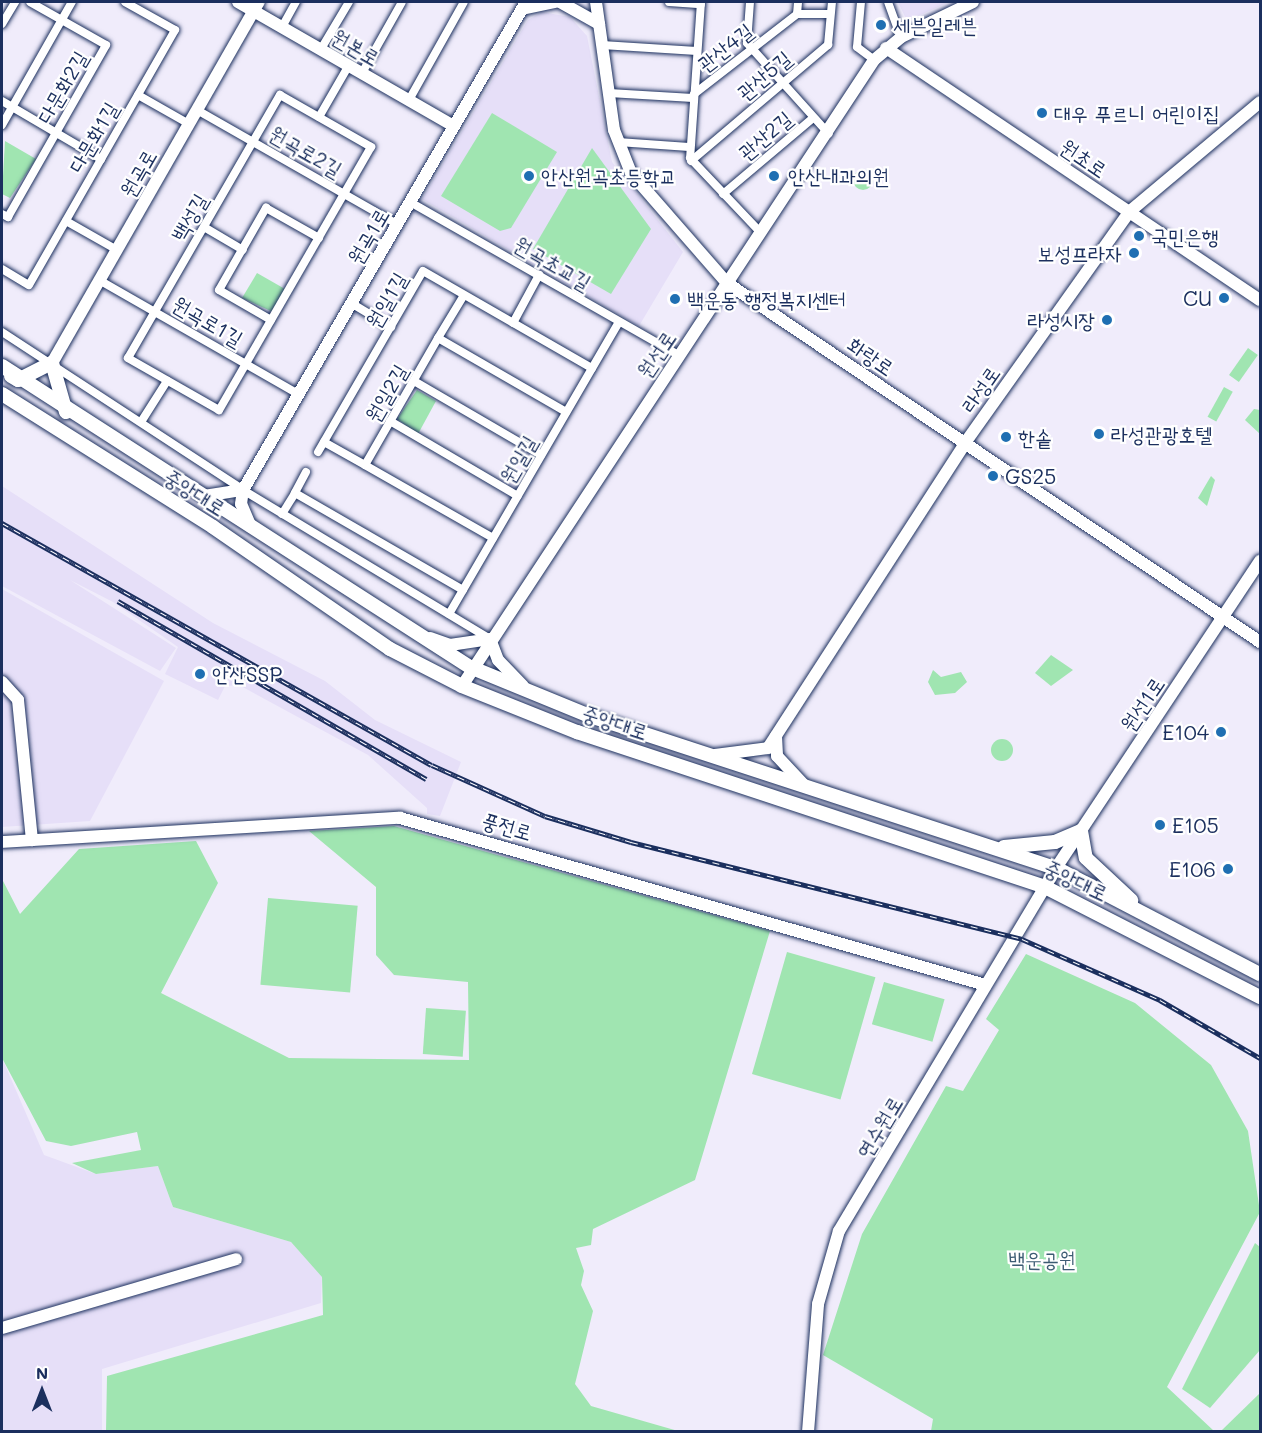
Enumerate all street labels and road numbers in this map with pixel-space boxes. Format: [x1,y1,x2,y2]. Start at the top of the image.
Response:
street label: 관산4길 [692,18,758,76]
street label: 원본로 [328,23,384,71]
street label: 관산5길 [732,45,796,105]
street label: 다문화2길 [31,46,93,128]
street label: 다문화1길 [63,97,123,177]
street label: 관산2길 [733,105,797,165]
street label: 원곡로2길 [265,120,347,182]
street label: 원초로 [1056,133,1112,183]
street label: 원곡로 [114,145,162,201]
street label: 백성길 [165,189,213,245]
street label: 원곡1로 [342,204,394,268]
street label: 원곡초교길 [510,231,596,295]
street label: 원일1길 [360,268,412,332]
street label: 원곡로1길 [168,291,248,351]
street label: 원선로 [631,326,681,382]
street label: 화랑로 [843,331,899,381]
street label: 원일2길 [359,360,413,426]
street label: 라성로 [955,361,1005,417]
street label: 원일길 [494,431,542,487]
street label: 중앙대로 [160,463,230,521]
street label: 원선1로 [1115,672,1169,736]
street label: 중앙대로 [579,700,651,744]
street label: 풍전로 [479,807,535,845]
street label: 중앙대로 [1040,854,1112,906]
street label: 연수원로 [851,1092,907,1162]

